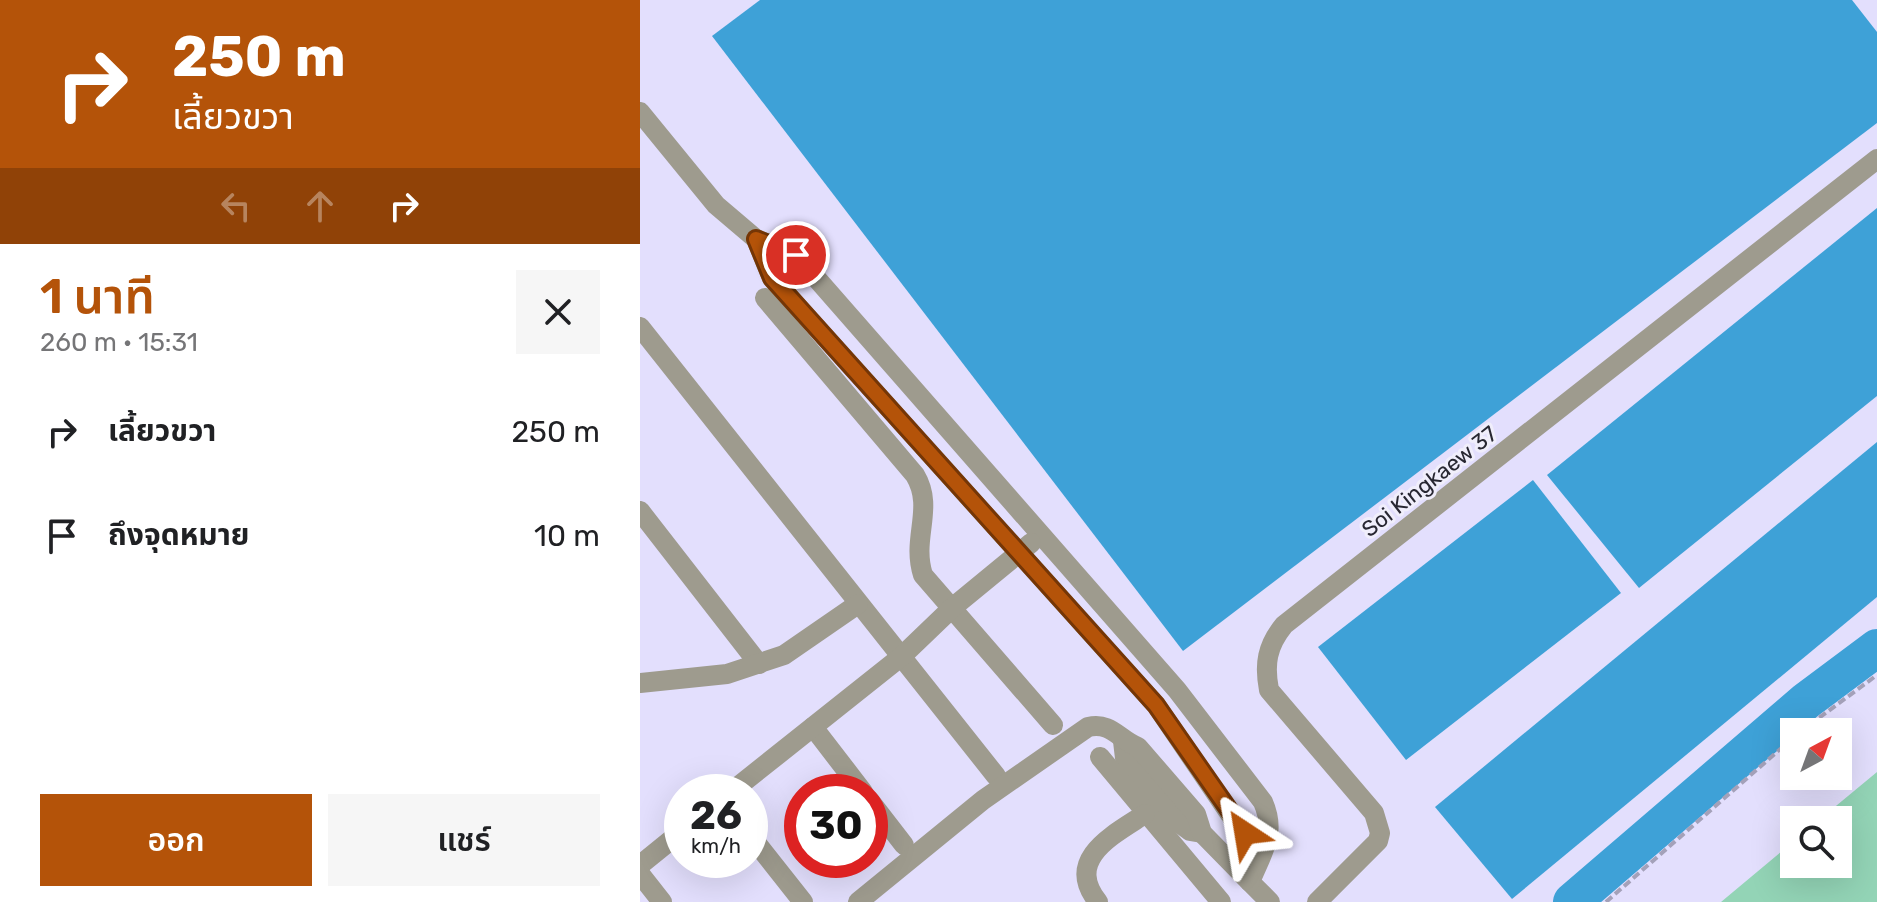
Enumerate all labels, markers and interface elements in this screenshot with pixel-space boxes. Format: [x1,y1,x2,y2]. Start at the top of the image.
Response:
text: 250 m [172,24,346,90]
icon: right [40,32,144,136]
text: เลี้ยวขวา [172,95,294,138]
icon: left [214,184,258,228]
icon: ahead [298,184,342,228]
icon: right [382,184,426,228]
pin [762,221,830,289]
icon: arrive [774,233,818,277]
text: 1 นาที [40,268,155,325]
button: close [516,270,600,354]
text: 260 m · 15:31 [40,327,198,358]
icon: right [40,410,84,454]
text: เลี้ยวขวา [108,413,216,449]
text: 250 m [512,414,600,450]
street label: Soi Kingkaew 37 [1356,420,1502,543]
icon: arrive [40,514,84,558]
text: ถึงจุดหมาย [108,517,249,553]
text: 10 m [534,518,600,554]
north arrow [1780,718,1852,790]
map controls [1780,718,1852,878]
speed limit sign: 30 [784,774,888,878]
position arrow [1203,791,1287,875]
text: 26 [690,792,742,839]
button: ออก [40,794,312,886]
button: แชร์ [328,794,600,886]
button: search [1780,806,1852,878]
text: km/h [691,834,741,858]

